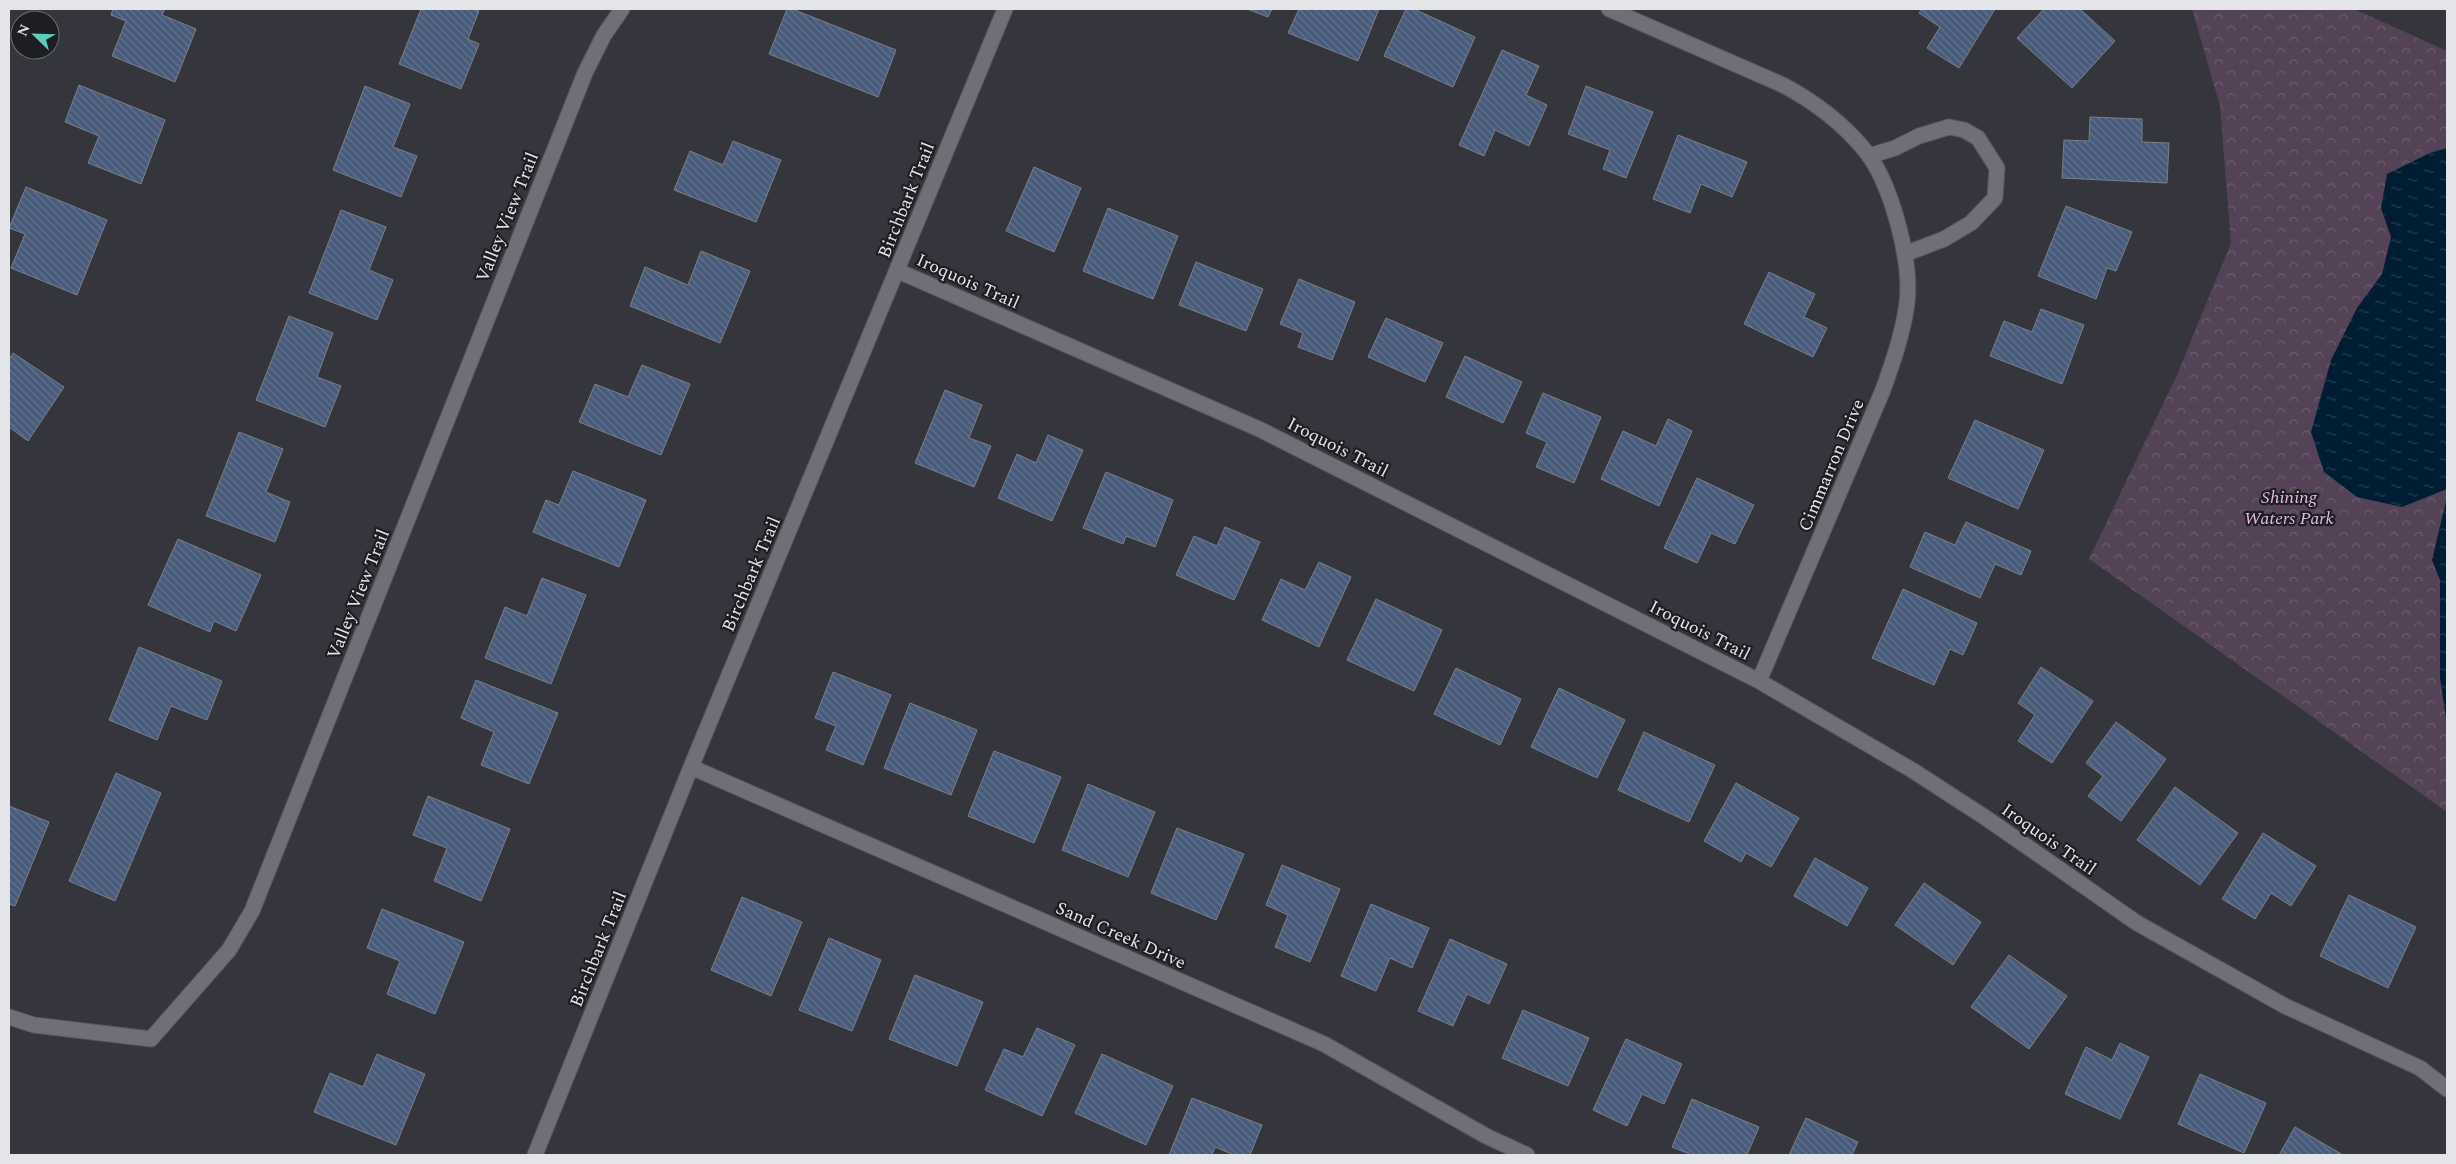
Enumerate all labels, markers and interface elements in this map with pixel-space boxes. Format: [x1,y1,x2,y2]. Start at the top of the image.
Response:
north arrow [10,10,60,60]
text: N [12,21,35,39]
street label: Birchbark Trail [871,138,942,262]
street label: Valley View Trail [469,148,546,286]
street label: Iroquois Trail [912,247,1024,316]
street label: Cimmarron Drive [1791,395,1872,536]
street label: Iroquois Trail [1282,410,1393,485]
park label: Shining Waters Park [2244,484,2335,532]
street label: Birchbark Trail [715,512,788,636]
street label: Valley View Trail [320,525,397,663]
street label: Iroquois Trail [1644,593,1755,668]
street label: Iroquois Trail [1996,797,2102,882]
street label: Birchbark Trail [563,887,634,1011]
street label: Sand Creek Drive [1051,895,1190,976]

